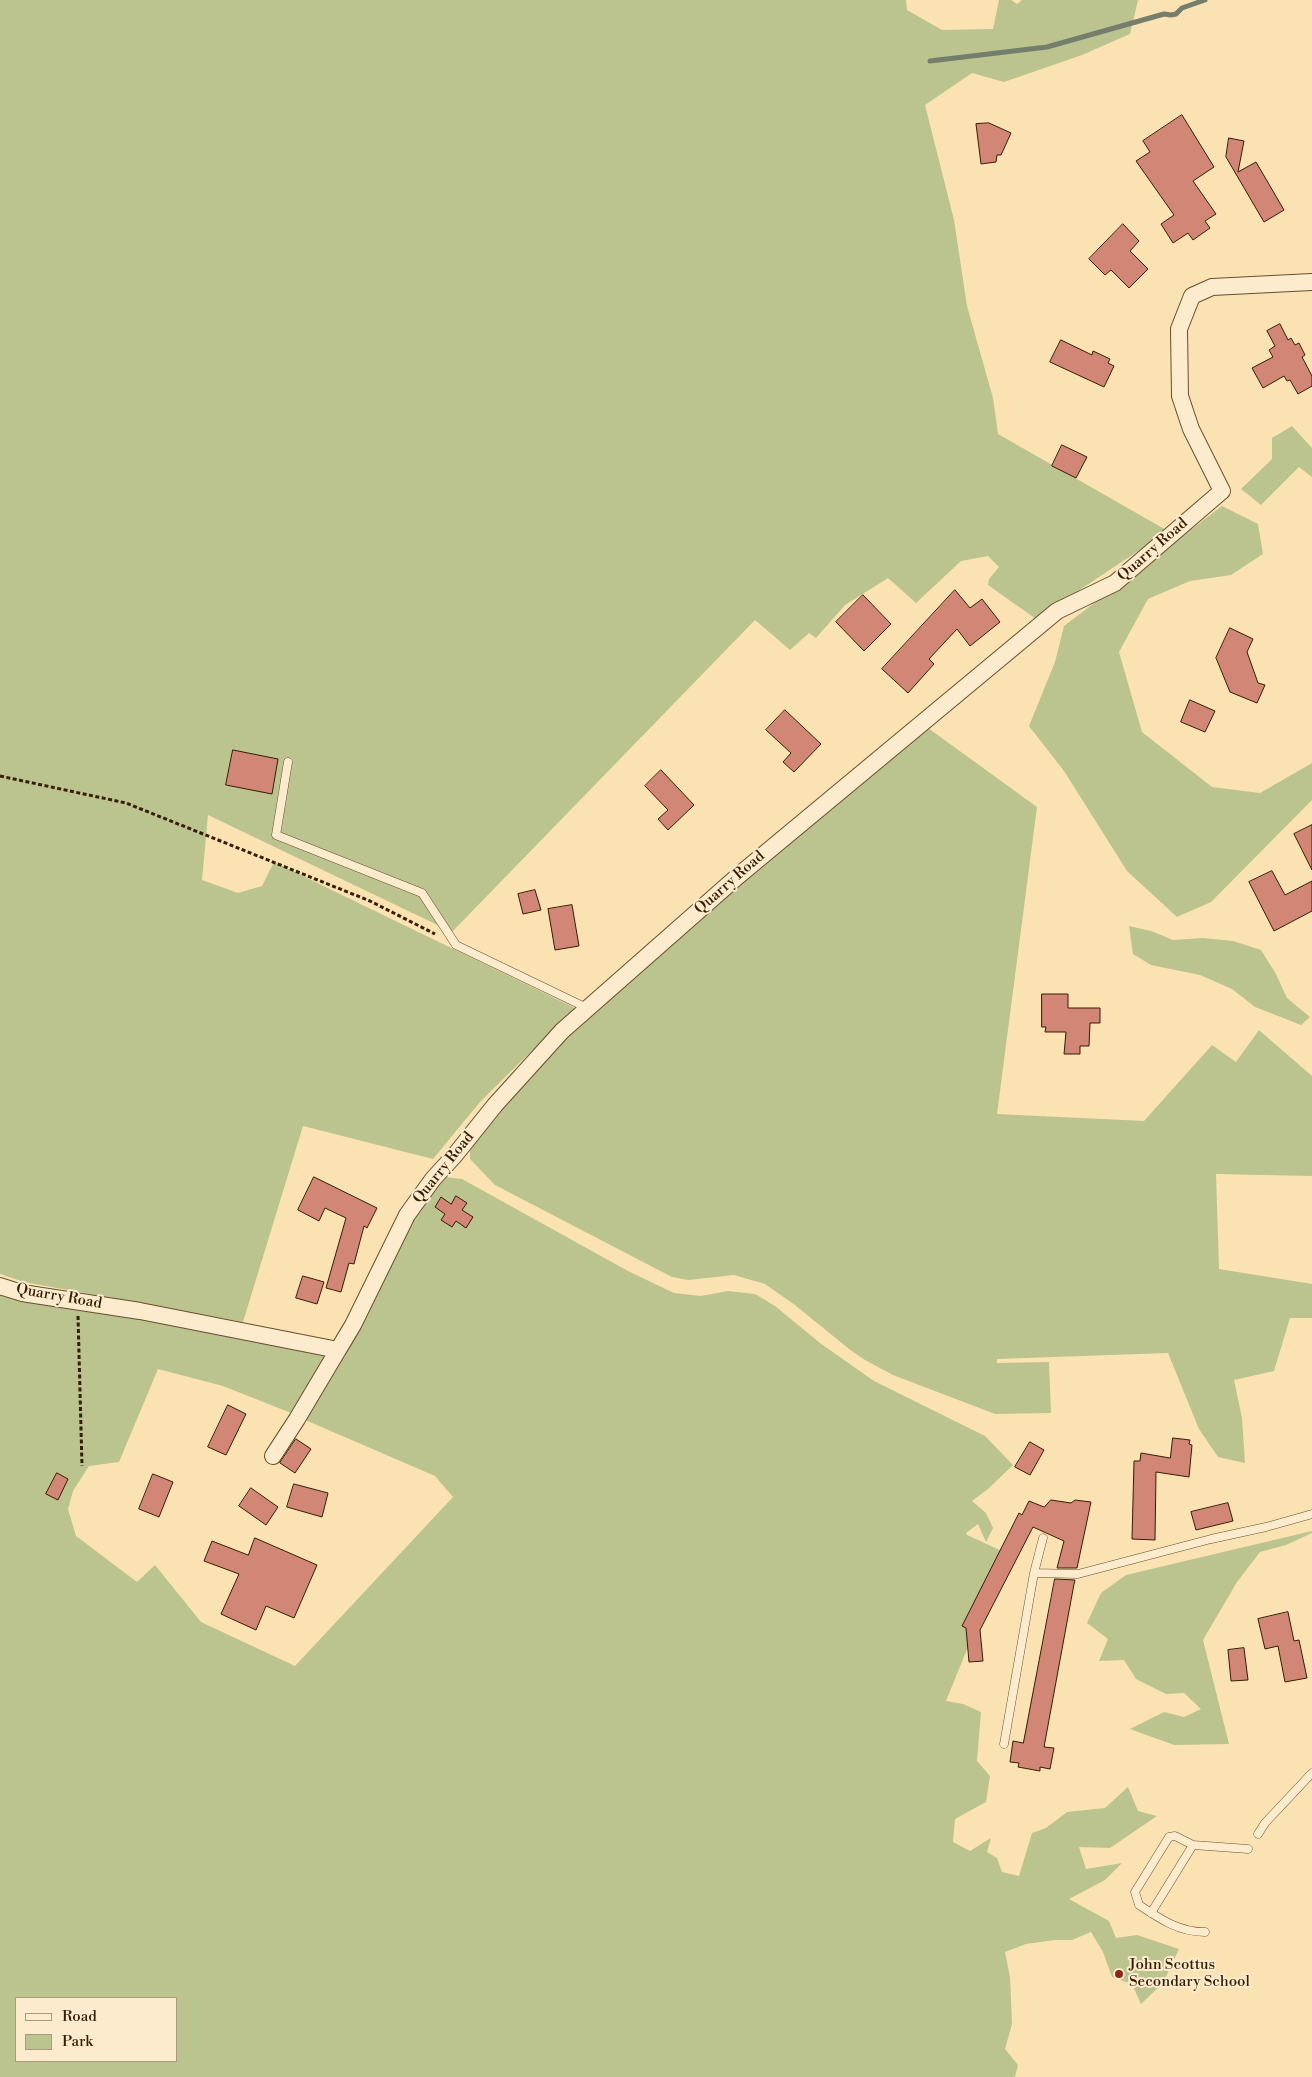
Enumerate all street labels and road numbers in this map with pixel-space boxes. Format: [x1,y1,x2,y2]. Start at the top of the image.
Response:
street label: Quarry Road [1114,515,1192,585]
street label: Quarry Road [691,848,769,918]
street label: Quarry Road [410,1129,478,1207]
street label: Quarry Road [15,1281,103,1313]

